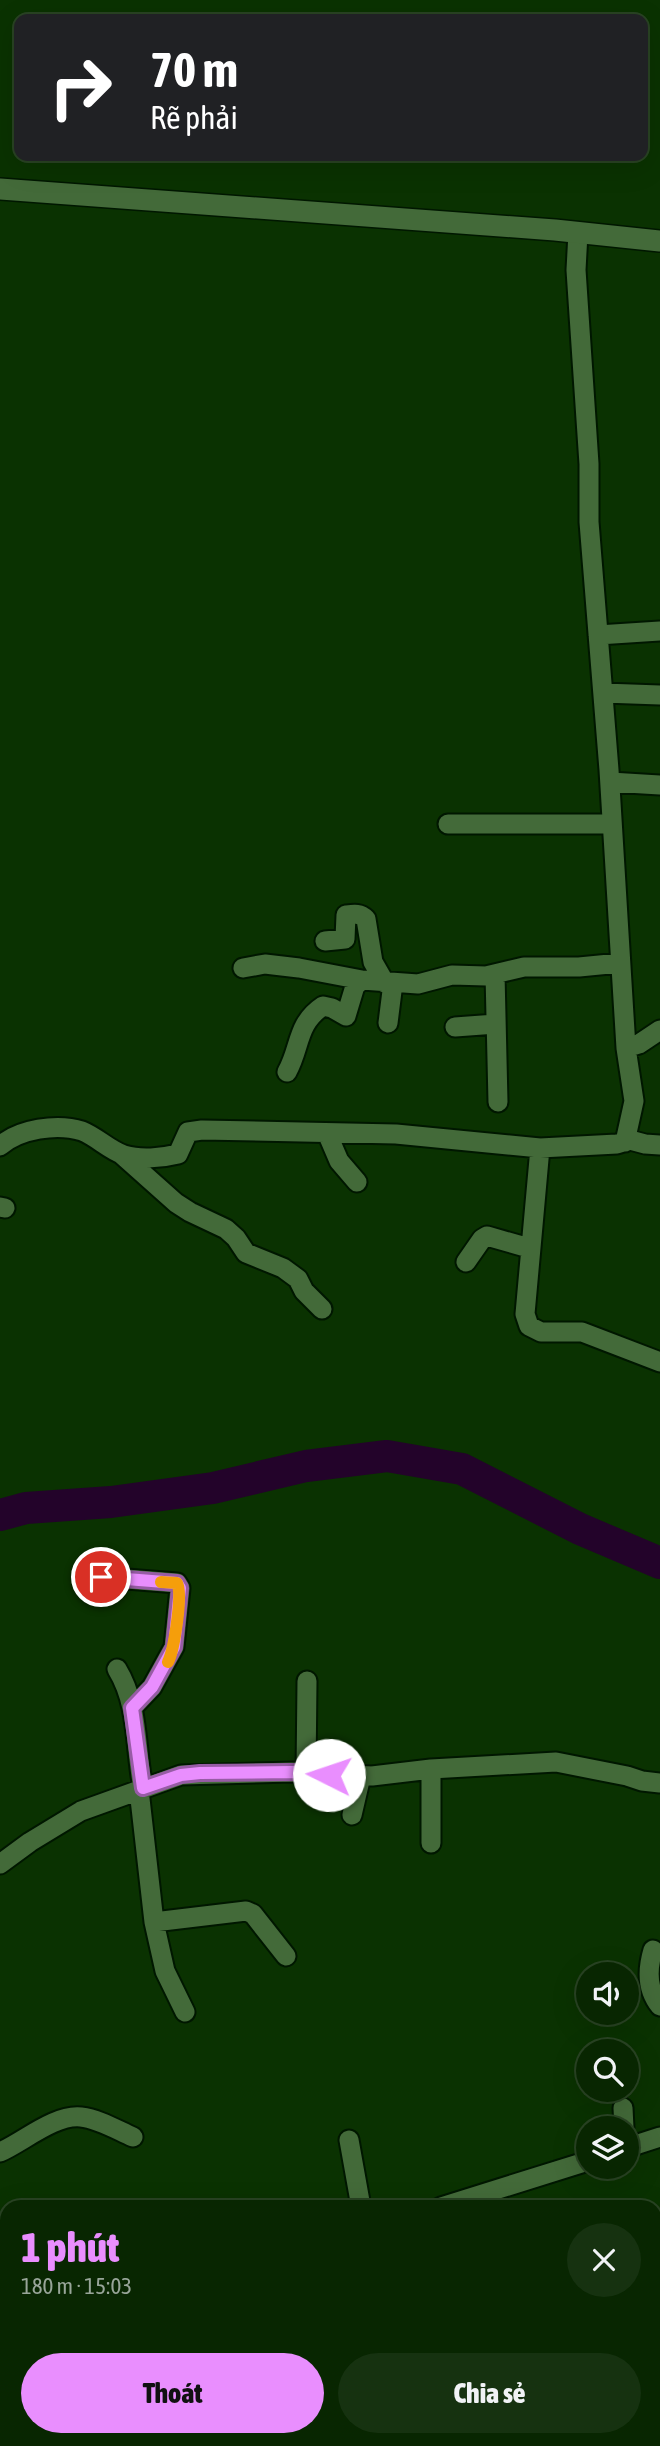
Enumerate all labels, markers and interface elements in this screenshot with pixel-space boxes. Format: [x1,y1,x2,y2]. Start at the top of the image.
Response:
text: 70 m [150,41,238,97]
icon: right [35,42,126,133]
text: Rẽ phải [150,99,238,136]
pin [71,1547,131,1607]
icon: arrive [82,1558,120,1596]
position arrow [292,1738,366,1812]
map controls [576,1962,639,2179]
button: sound [576,1962,639,2025]
button: search [576,2039,639,2102]
button: layers [576,2116,639,2179]
text: 1 phút [21,2223,119,2271]
button: close [567,2223,641,2297]
text: 180 m · 15:03 [21,2273,132,2299]
button: Thoát [21,2353,324,2433]
button: Chia sẻ [338,2353,641,2433]

